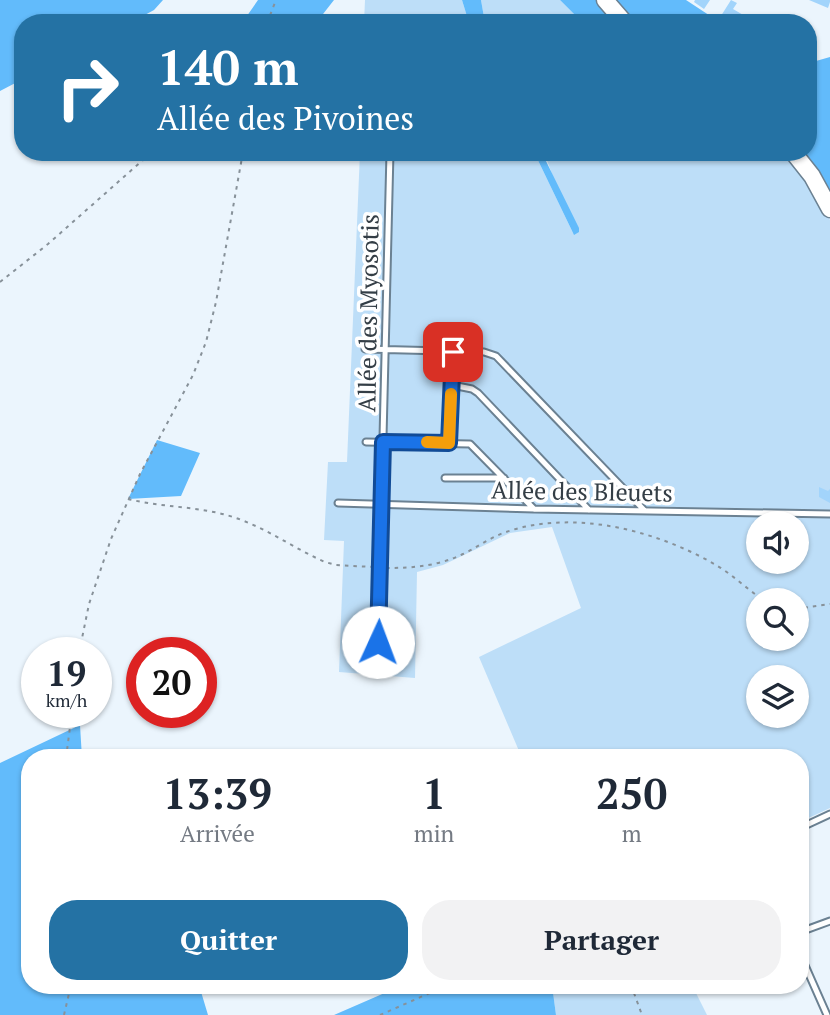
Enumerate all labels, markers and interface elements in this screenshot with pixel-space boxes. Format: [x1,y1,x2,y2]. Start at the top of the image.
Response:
text: 140 m [157,34,299,99]
icon: right [42,42,133,133]
text: Allée des Pivoines [157,97,414,139]
street label: Allée des Myosotis [350,214,386,412]
pin [423,322,483,382]
icon: arrive [434,333,472,371]
street label: Allée des Bleuets [491,473,673,509]
map controls [746,511,809,728]
button: sound [746,511,809,574]
button: search [746,588,809,651]
position arrow [341,605,415,679]
speed limit sign: 20 [126,637,217,728]
text: 19 [47,650,86,696]
button: layers [746,665,809,728]
text: km/h [46,688,87,712]
text: 13:39 [163,765,272,821]
text: 1 [422,765,446,821]
text: 250 [596,765,667,821]
text: Arrivée [180,818,255,849]
text: min [414,818,454,849]
text: m [622,818,642,849]
button: Quitter [49,900,408,980]
button: Partager [422,900,781,980]

